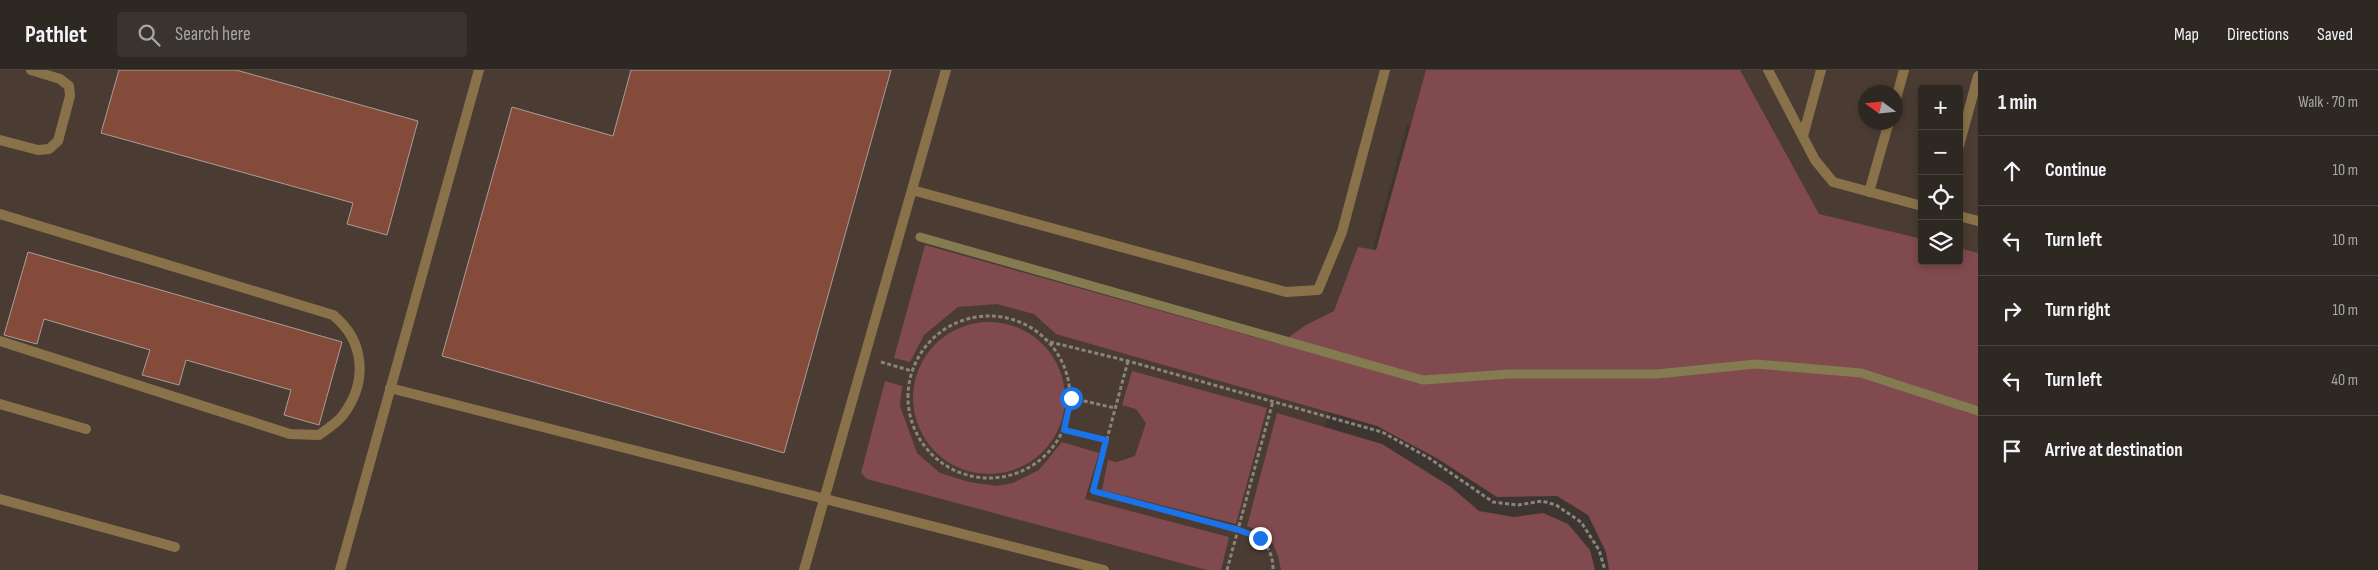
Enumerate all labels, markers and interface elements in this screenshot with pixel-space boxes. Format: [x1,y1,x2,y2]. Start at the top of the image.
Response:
search box [117,12,467,57]
text: Pathlet [25,20,87,49]
icon: search [135,21,163,49]
text: Search here [175,23,251,46]
text: Map [2174,24,2199,45]
text: Directions [2227,24,2289,45]
text: Saved [2317,24,2353,45]
north arrow [1858,85,1903,130]
map controls [1918,85,1963,265]
button: + [1918,85,1963,130]
text: 1 min [1998,90,2037,115]
text: Walk · 70 m [2298,93,2358,112]
button: − [1918,130,1963,175]
icon: ahead [1998,157,2026,185]
text: Continue [2045,159,2106,182]
text: 10 m [2332,161,2358,180]
button: locate [1918,175,1963,220]
button: layers [1918,220,1963,265]
icon: left [1998,227,2026,255]
text: Turn left [2045,229,2102,252]
text: 10 m [2332,231,2358,250]
icon: right [1998,297,2026,325]
text: Turn right [2045,299,2110,322]
text: 10 m [2332,301,2358,320]
icon: left [1998,367,2026,395]
text: Turn left [2045,369,2102,392]
text: 40 m [2331,371,2358,390]
route start [1060,387,1083,410]
icon: arrive [1998,437,2026,465]
text: Arrive at destination [2045,439,2183,462]
route end [1249,527,1272,550]

